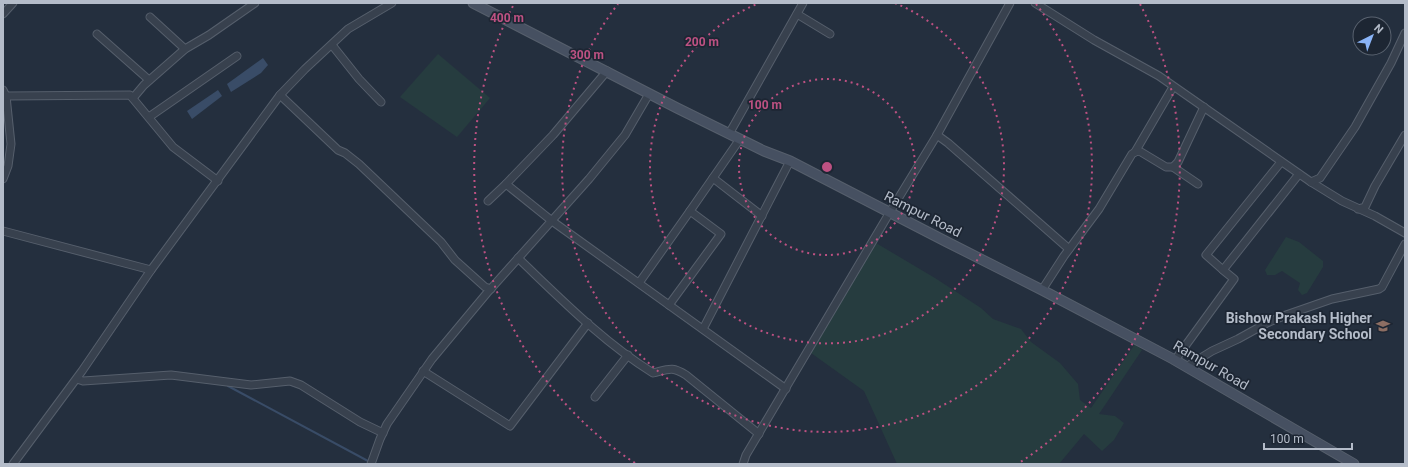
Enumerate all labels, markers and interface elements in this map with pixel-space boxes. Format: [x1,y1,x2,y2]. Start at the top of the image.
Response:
text: 400 m [490,11,524,25]
north arrow [1352,16,1392,56]
text: N [1371,22,1386,37]
text: 200 m [685,35,719,49]
text: 300 m [570,48,604,62]
text: 100 m [748,98,782,112]
centre of rings [820,160,834,174]
street label: Rampur Road [882,188,964,240]
place label: Bishow Prakash Higher Secondary School [1226,310,1372,342]
school or university icon: Bishow Prakash Higher Secondary School [1375,318,1391,334]
street label: Rampur Road [1170,337,1252,393]
scale bar [1264,425,1352,451]
text: 100 m [1270,432,1304,446]

